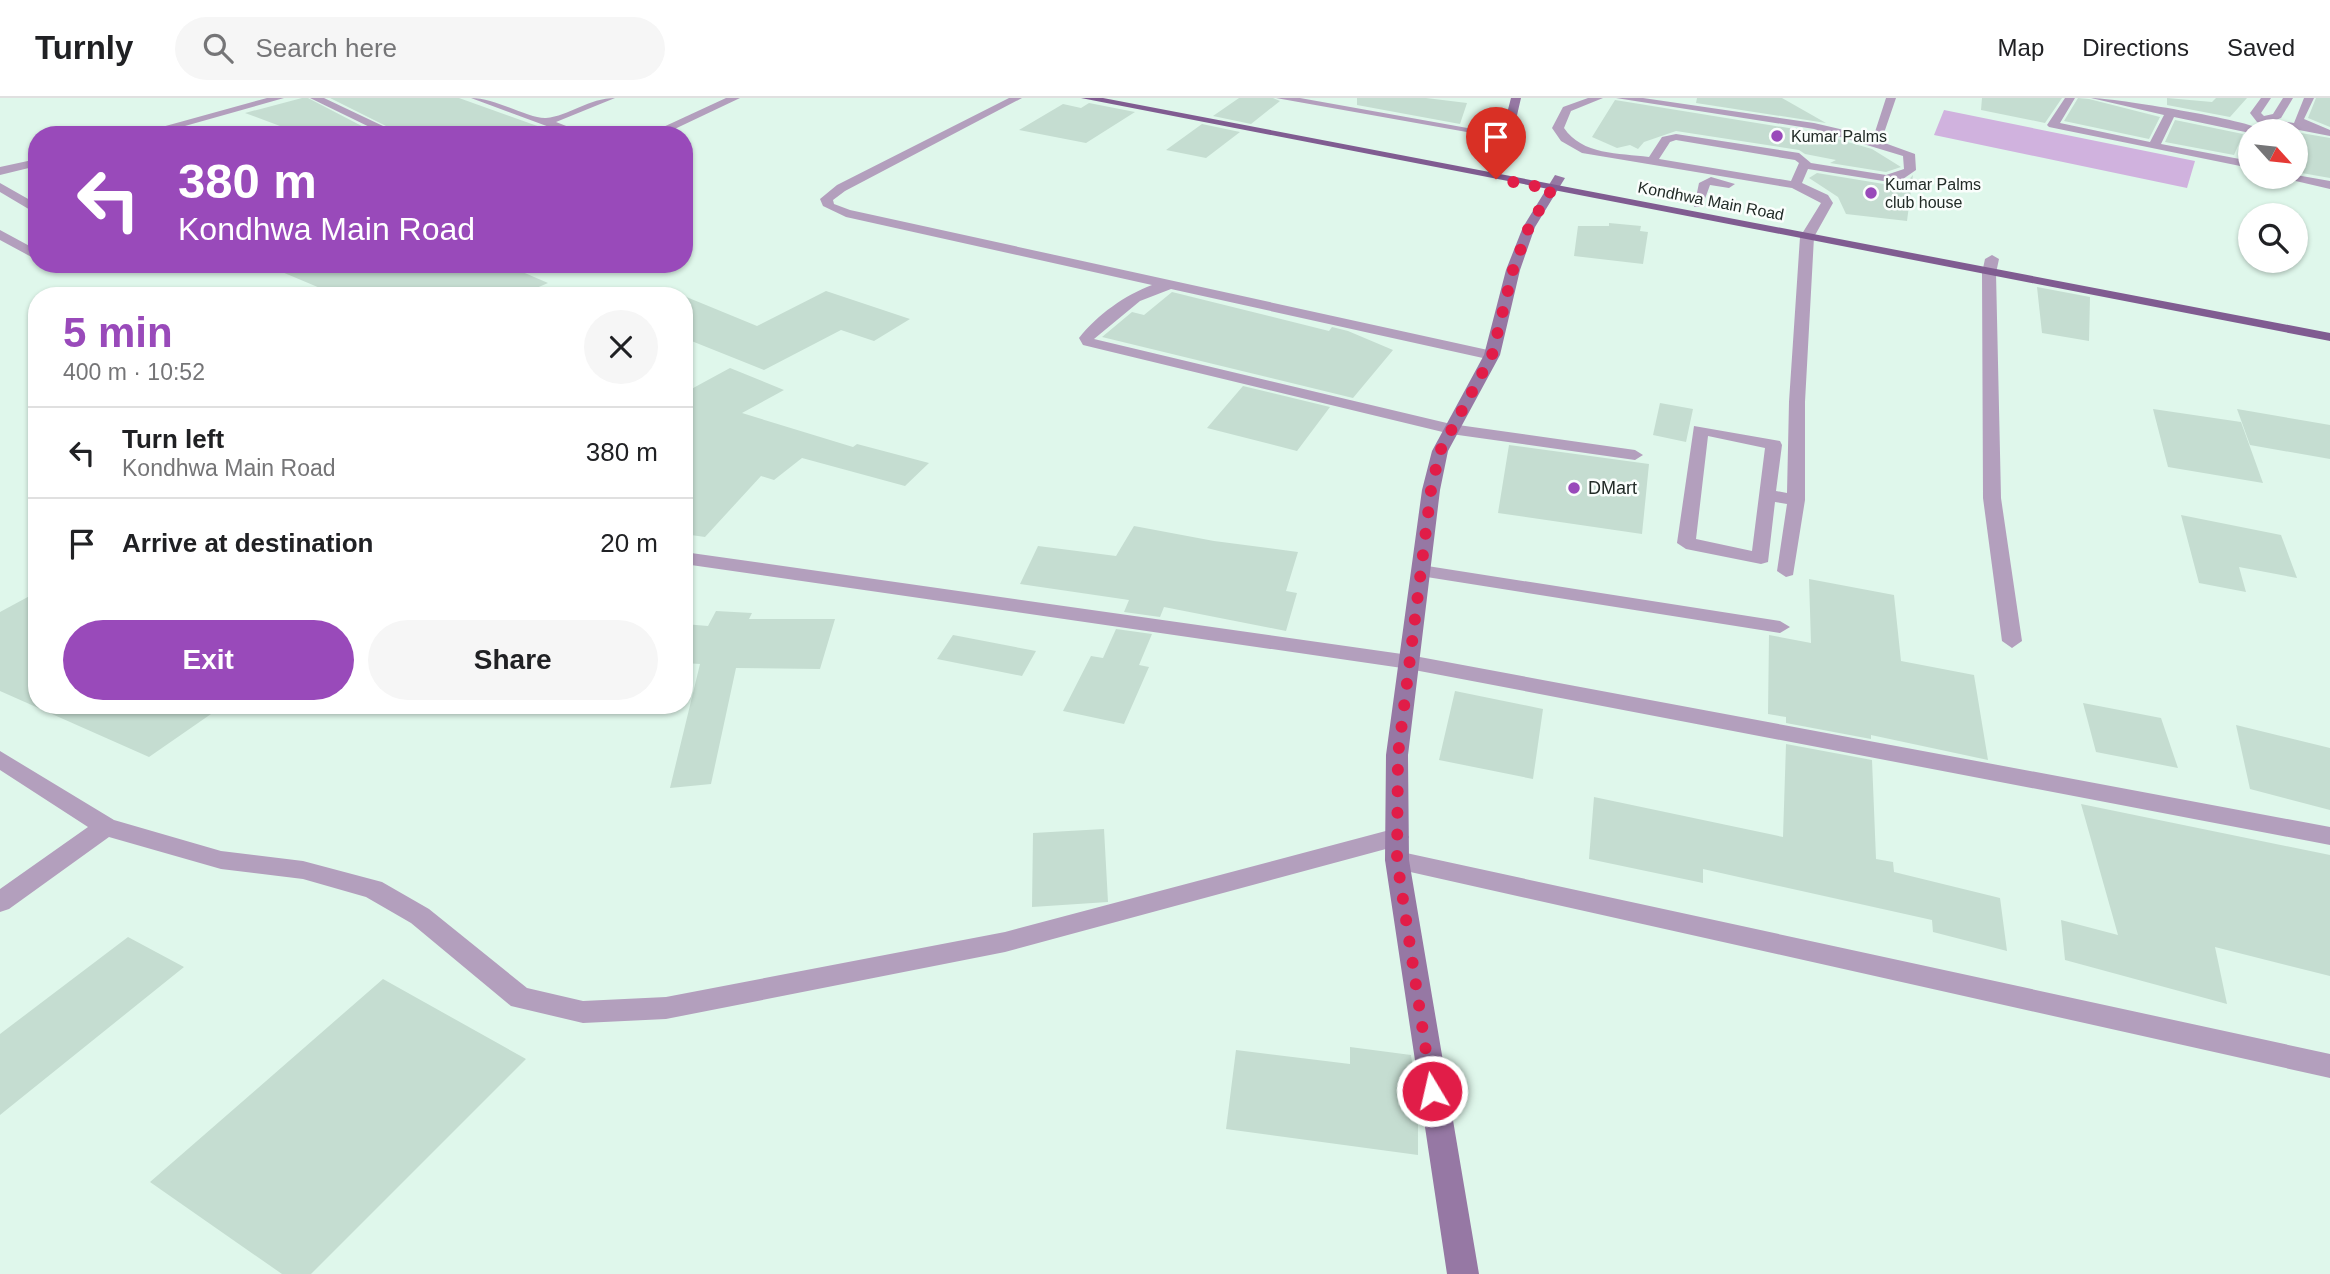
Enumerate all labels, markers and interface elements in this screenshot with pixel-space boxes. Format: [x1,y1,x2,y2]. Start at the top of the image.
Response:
search box [175,17,665,80]
text: Turnly [35,29,133,66]
icon: search [199,29,237,67]
text: Search here [255,33,397,63]
text: Map [1998,34,2044,61]
text: Directions [2082,34,2189,61]
text: Saved [2227,34,2295,61]
pin [1466,107,1526,179]
icon: arrive [1477,118,1515,156]
north arrow [2238,119,2308,189]
map controls [2238,119,2308,273]
marker: Kumar Palms [1769,128,1785,144]
place label: Kumar Palms [1791,128,1887,145]
icon: left [63,154,154,245]
text: 380 m [178,154,317,208]
place label: Kumar Palms club house [1885,176,1981,211]
street label: Kondhwa Main Road [1636,178,1786,224]
marker: Kumar Palms club house [1863,185,1879,201]
button: search [2238,203,2308,273]
text: Kondhwa Main Road [178,211,475,247]
text: 5 min [63,309,173,356]
button: close [584,310,658,384]
text: 400 m · 10:52 [63,359,205,385]
text: Turn left [122,424,224,454]
icon: left [63,434,101,472]
text: 380 m [586,437,658,467]
text: Kondhwa Main Road [122,455,336,481]
place label: DMart [1588,478,1637,498]
marker: DMart [1566,480,1582,496]
icon: arrive [63,525,101,563]
text: Arrive at destination [122,528,373,558]
text: 20 m [600,528,658,558]
button: Exit [63,620,354,700]
button: Share [368,620,658,700]
position arrow [1395,1054,1469,1128]

